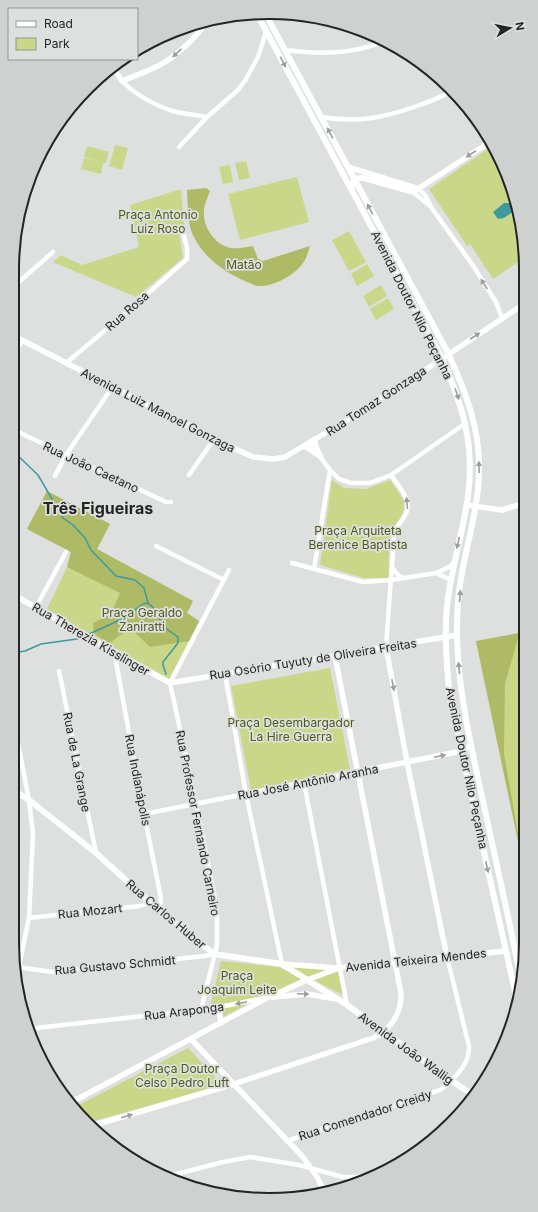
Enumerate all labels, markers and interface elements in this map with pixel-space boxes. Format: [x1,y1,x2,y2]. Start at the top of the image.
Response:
legend [8,8,138,60]
north arrow [490,8,530,48]
text: Road [44,16,73,31]
text: N [512,21,527,32]
text: Park [44,36,70,51]
one-way arrow [172,48,182,57]
one-way arrow [279,56,286,67]
one-way arrow [327,127,333,139]
one-way arrow [466,150,476,158]
one-way arrow [367,203,374,215]
park label: Praça Antonio Luiz Roso [118,207,198,236]
street label: Avenida Doutor Nilo Peçanha [368,228,456,382]
park label: Matão [226,257,262,272]
one-way arrow [481,278,488,289]
street label: Rua Rosa [102,288,152,334]
one-way arrow [470,332,480,340]
street label: Rua Tomaz Gonzaga [323,363,429,439]
street label: Avenida Luiz Manoel Gonzaga [78,364,238,456]
one-way arrow [454,388,460,400]
street label: Rua João Caetano [41,438,141,496]
one-way arrow [476,461,482,474]
one-way arrow [403,497,410,510]
district label: Três Figueiras [43,498,153,518]
park label: Praça Arquiteta Berenice Baptista [308,523,408,552]
one-way arrow [455,537,461,549]
one-way arrow [456,590,463,602]
street label: Rua Therezia Kisslinger [30,599,153,679]
park label: Praça Geraldo Zaniratti [102,605,182,634]
street label: Rua Osório Tuyuty de Oliveira Freitas [208,635,418,683]
one-way arrow [456,661,462,674]
one-way arrow [390,679,396,692]
street label: Avenida Doutor Nilo Peçanha [443,686,491,850]
street label: Rua de La Grange [60,711,94,813]
park label: Praça Desembargador La Hire Guerra [227,715,355,744]
street label: Rua Professor Fernando Carneiro [173,729,223,917]
street label: Rua Indianápolis [122,733,154,827]
one-way arrow [434,752,446,758]
street label: Rua José Antônio Aranha [236,761,380,803]
one-way arrow [485,861,491,874]
street label: Rua Carlos Huber [123,876,209,952]
street label: Rua Mozart [57,900,123,922]
street label: Avenida Teixeira Mendes [345,945,487,975]
street label: Rua Gustavo Schmidt [54,952,176,978]
park label: Praça Joaquim Leite [197,968,277,997]
one-way arrow [297,991,309,998]
street label: Rua Araponga [143,999,225,1023]
one-way arrow [235,1000,247,1006]
street label: Avenida João Wallig [356,1008,456,1088]
park label: Praça Doutor Celso Pedro Luft [135,1061,229,1090]
street label: Rua Comendador Creidy [297,1086,434,1144]
one-way arrow [122,1113,134,1119]

